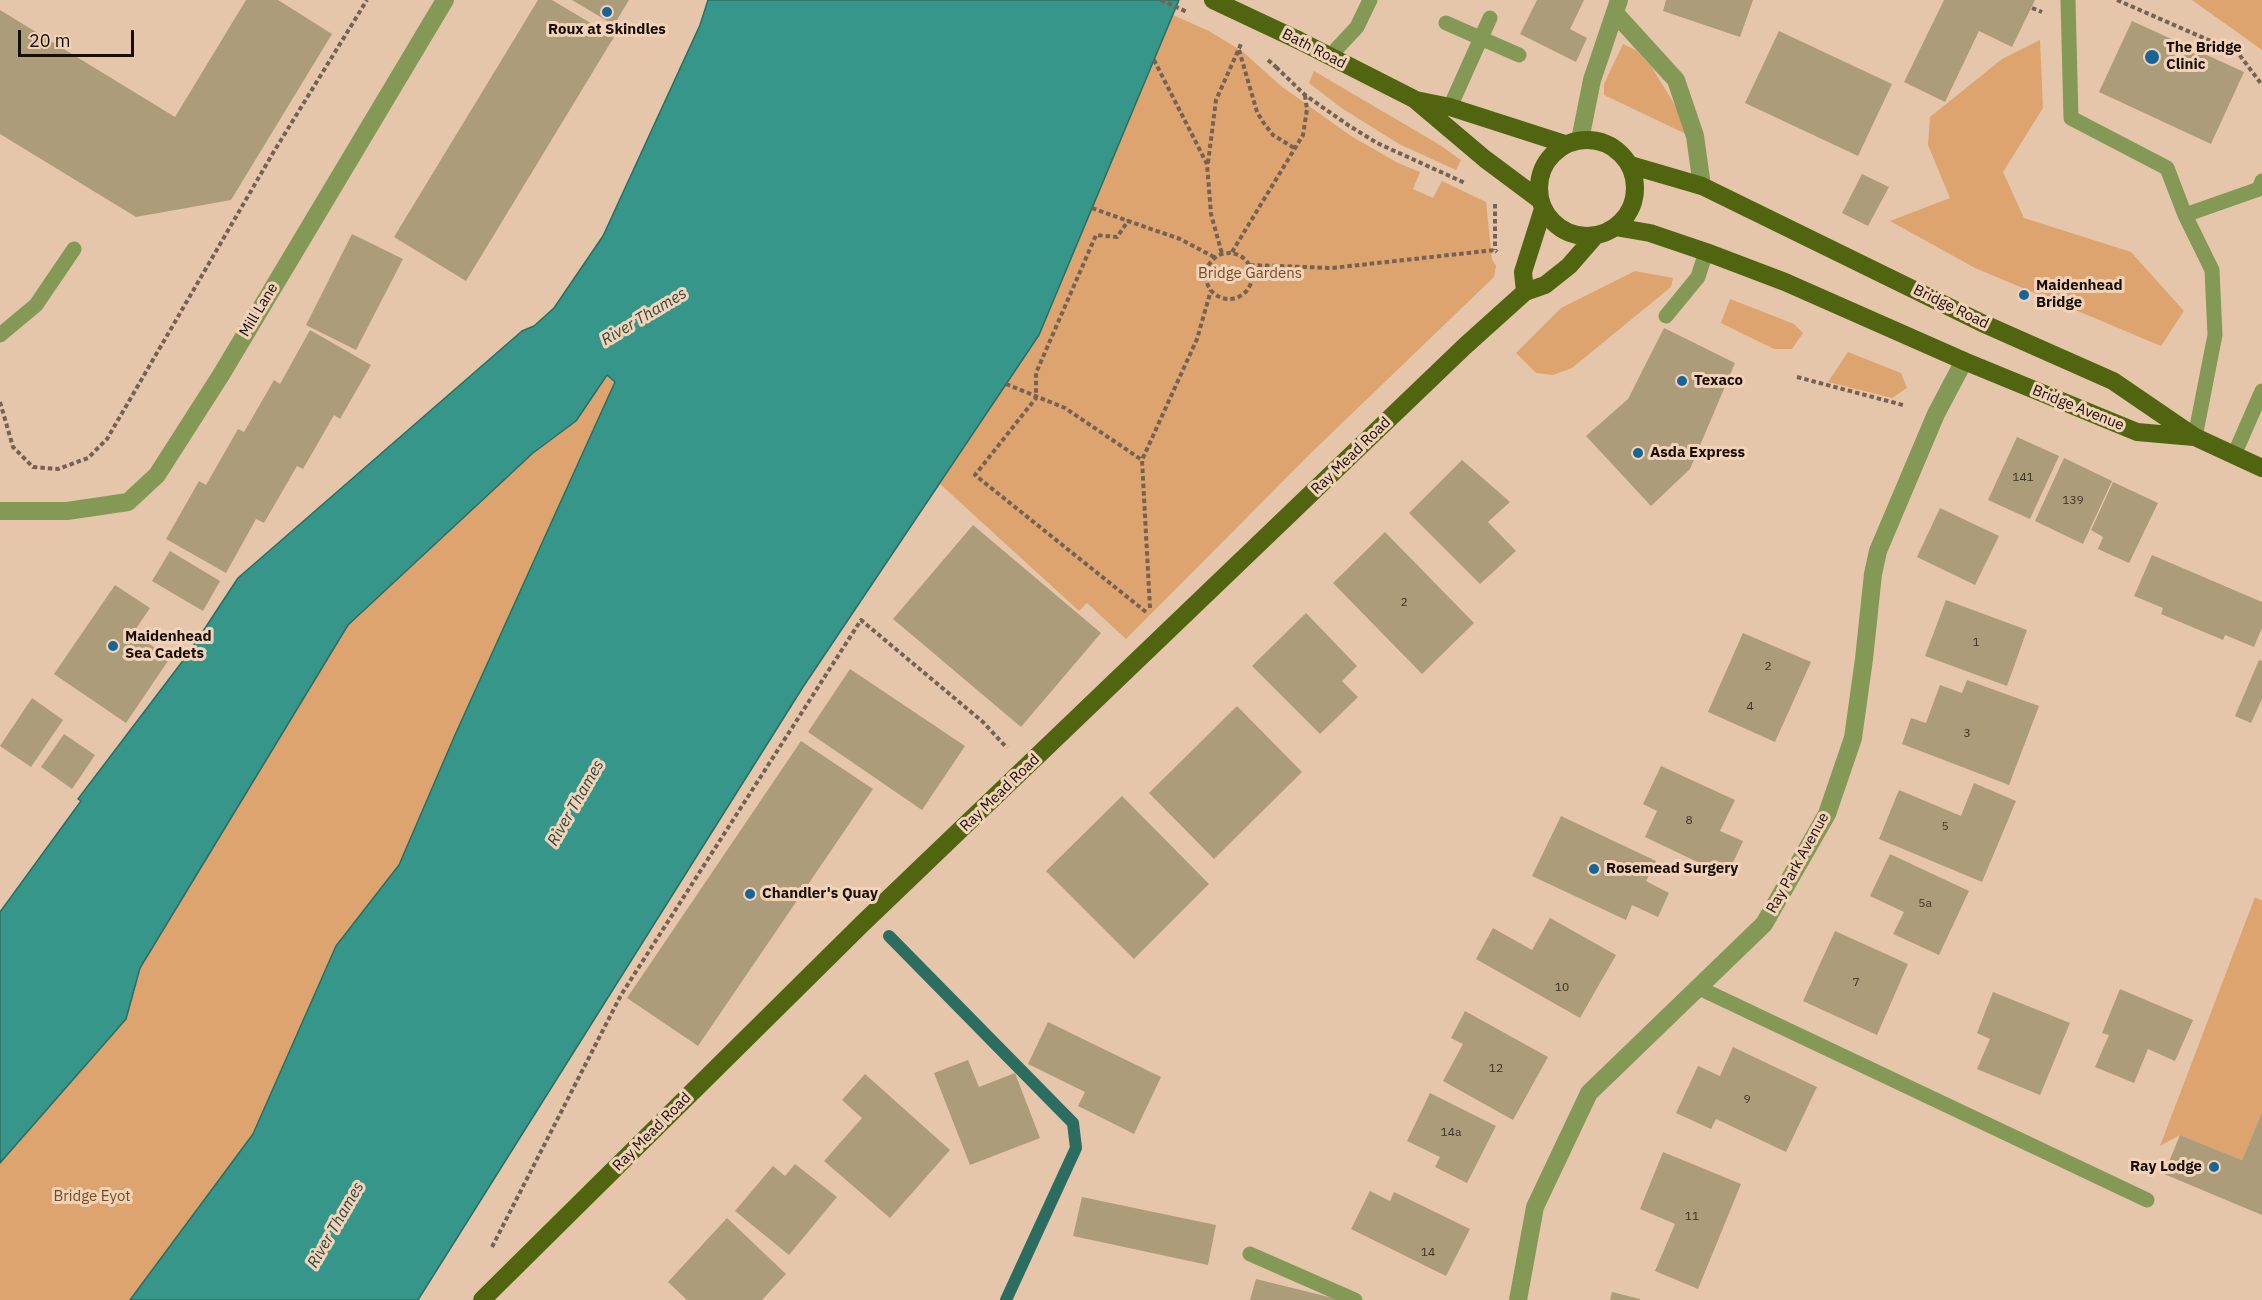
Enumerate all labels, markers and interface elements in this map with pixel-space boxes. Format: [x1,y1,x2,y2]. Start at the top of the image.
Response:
marker: Roux at Skindles [600,5,614,19]
scale bar [21,18,136,56]
place label: Roux at Skindles [548,21,666,39]
street label: Bath Road [1279,25,1349,73]
text: 20 m [29,29,71,52]
place label: The Bridge Clinic [2166,39,2242,74]
marker: The Bridge Clinic [2143,48,2161,66]
park label: Bridge Gardens [1198,265,1302,283]
place label: Maidenhead Bridge [2036,277,2123,312]
street label: Mill Lane [236,280,282,340]
street label: Bridge Road [1910,281,1992,333]
water label: River Thames [598,284,690,350]
marker: Maidenhead Bridge [2017,288,2031,302]
place label: Texaco [1694,372,1743,390]
marker: Texaco [1675,374,1689,388]
street label: Bridge Avenue [2029,381,2127,435]
street label: Ray Mead Road [1308,414,1394,498]
place label: Asda Express [1650,444,1745,462]
marker: Asda Express [1631,446,1645,460]
house number: 141 [2012,471,2034,485]
house number: 139 [2062,494,2084,508]
house number: 2 [1400,596,1408,610]
place label: Maidenhead Sea Cadets [125,628,212,663]
house number: 1 [1972,636,1980,650]
marker: Maidenhead Sea Cadets [106,639,120,653]
house number: 2 [1764,660,1772,674]
house number: 4 [1746,700,1754,714]
house number: 3 [1963,727,1971,741]
street label: Ray Mead Road [957,751,1043,835]
water label: River Thames [544,757,608,849]
street label: Ray Park Avenue [1763,809,1833,917]
house number: 8 [1685,814,1693,828]
house number: 5 [1941,820,1949,834]
place label: Rosemead Surgery [1606,860,1738,878]
marker: Rosemead Surgery [1587,862,1601,876]
place label: Chandler's Quay [762,885,878,903]
marker: Chandler's Quay [743,887,757,901]
house number: 5a [1918,897,1932,911]
house number: 7 [1852,976,1860,990]
house number: 10 [1555,981,1569,995]
house number: 12 [1489,1062,1503,1076]
street label: Ray Mead Road [609,1089,695,1175]
house number: 9 [1743,1093,1751,1107]
house number: 14a [1441,1126,1461,1140]
place label: Ray Lodge [2130,1158,2202,1176]
marker: Ray Lodge [2207,1160,2221,1174]
water label: River Thames [304,1179,368,1271]
park label: Bridge Eyot [53,1188,131,1206]
house number: 11 [1685,1210,1699,1224]
house number: 14 [1421,1246,1435,1260]

